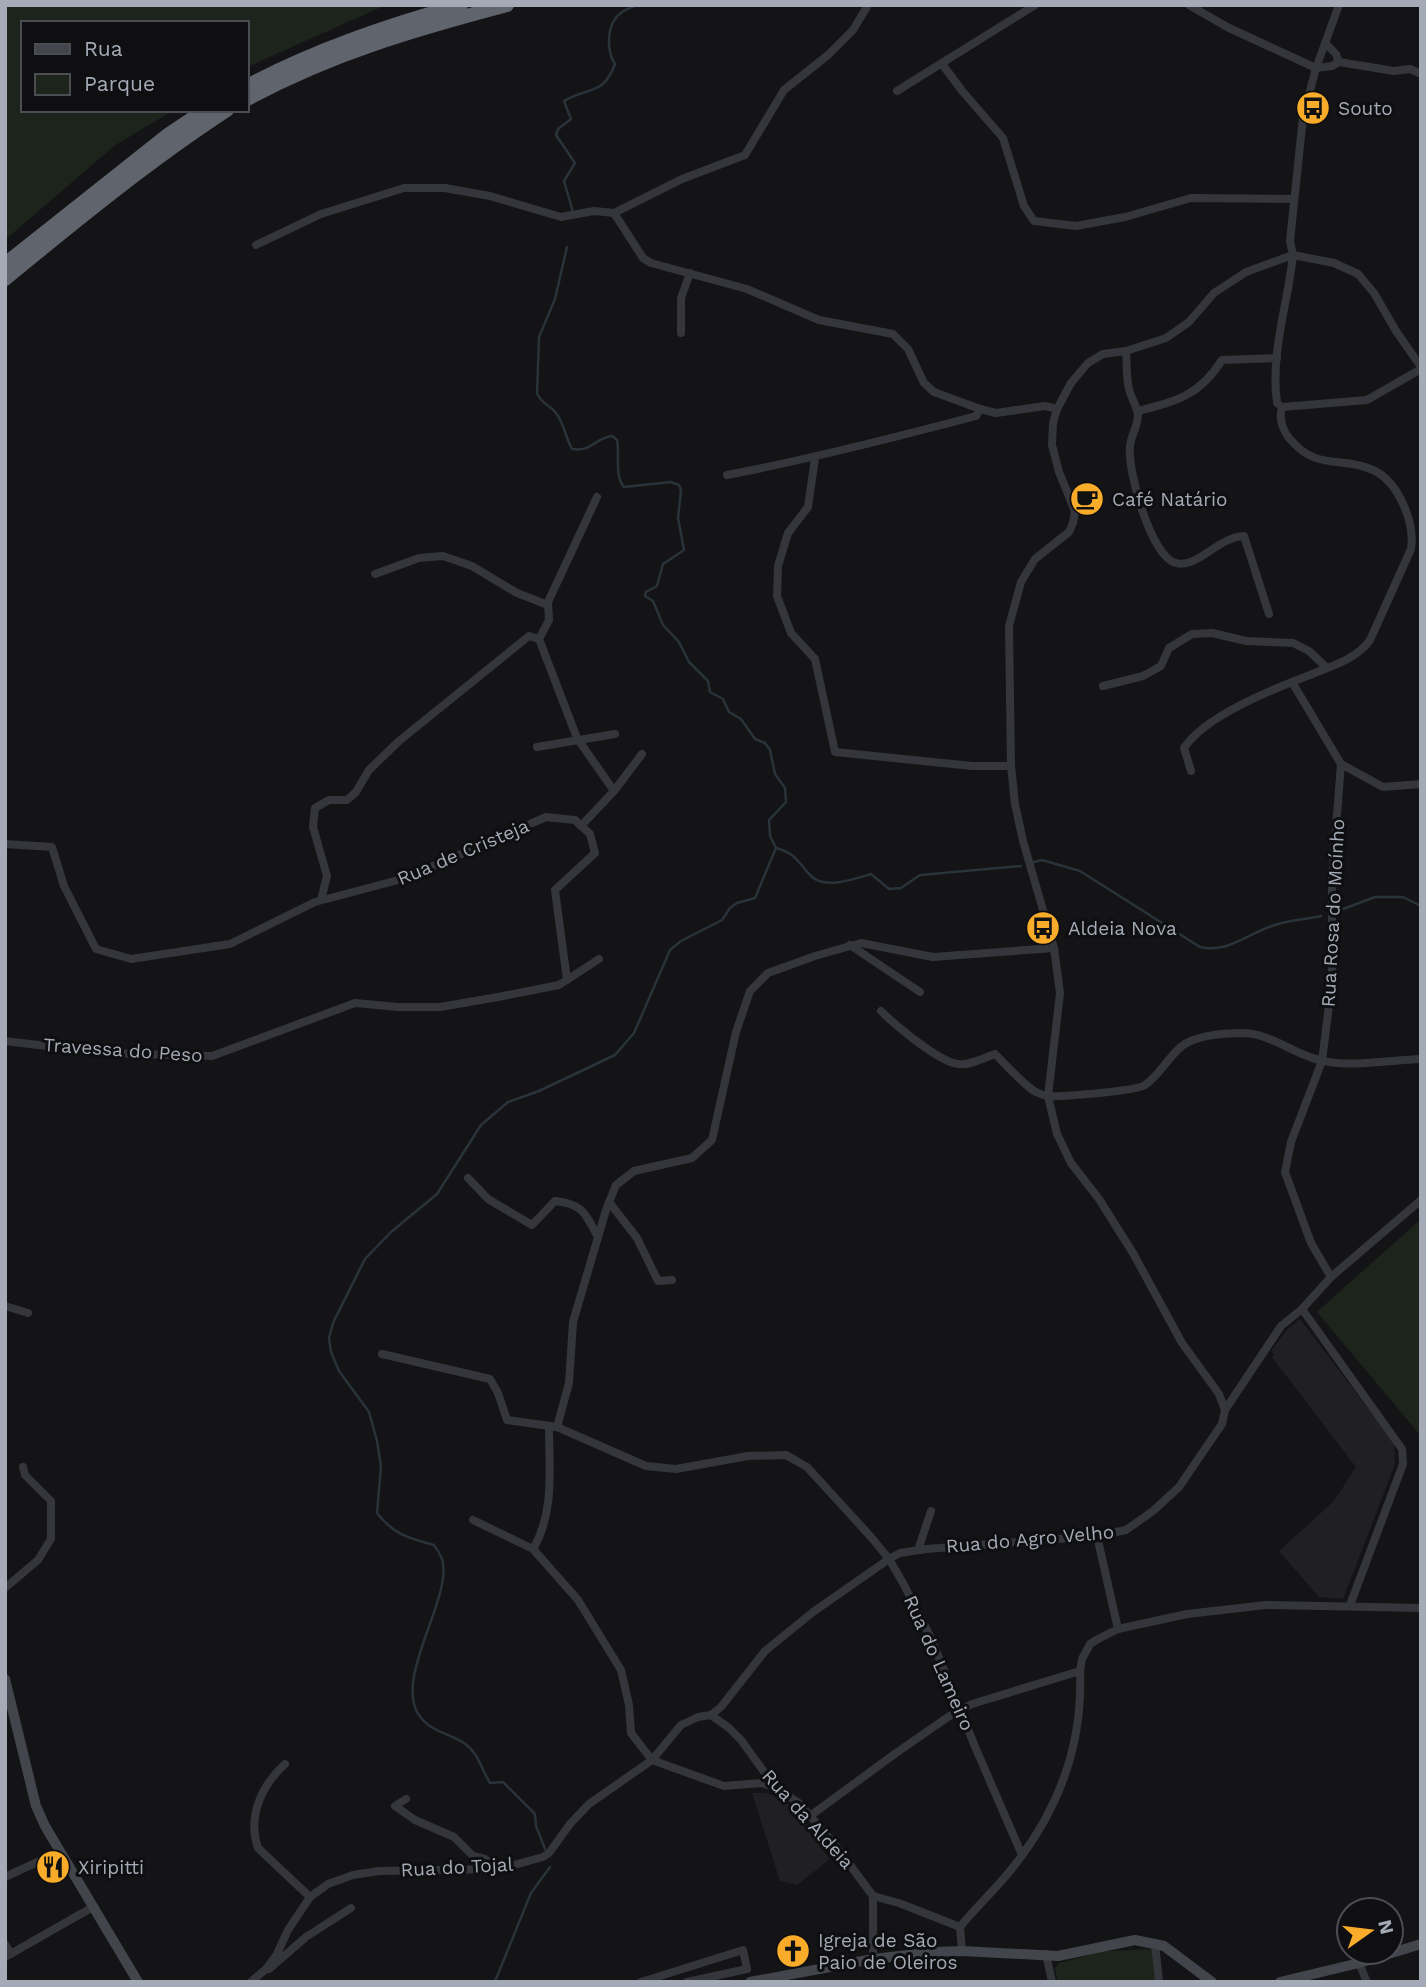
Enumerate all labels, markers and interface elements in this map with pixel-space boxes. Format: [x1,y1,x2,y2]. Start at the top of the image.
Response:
legend [21,21,248,112]
text: Rua [84,36,123,61]
text: Parque [84,71,155,96]
bus stop icon: Souto [1294,89,1332,127]
place label: Souto [1338,97,1393,120]
cafe icon: Café Natário [1068,480,1106,518]
place label: Café Natário [1112,488,1227,511]
street label: Rua de Cristeja [394,814,533,890]
street label: Rua Rosa do Moínho [1317,818,1349,1008]
bus stop icon: Aldeia Nova [1024,909,1062,947]
place label: Aldeia Nova [1068,917,1177,940]
street label: Travessa do Peso [43,1033,203,1067]
street label: Rua do Agro Velho [945,1520,1115,1558]
street label: Rua do Lameiro [899,1592,979,1734]
street label: Rua da Aldeia [757,1765,859,1874]
restaurant icon: Xiripitti [34,1848,72,1886]
street label: Rua do Tojal [400,1853,514,1881]
place label: Xiripitti [78,1856,144,1879]
north arrow [1335,1896,1405,1966]
text: N [1373,1917,1399,1937]
place label: Igreja de São Paio de Oleiros [818,1929,958,1974]
church icon: Igreja de São Paio de Oleiros [774,1932,812,1970]

